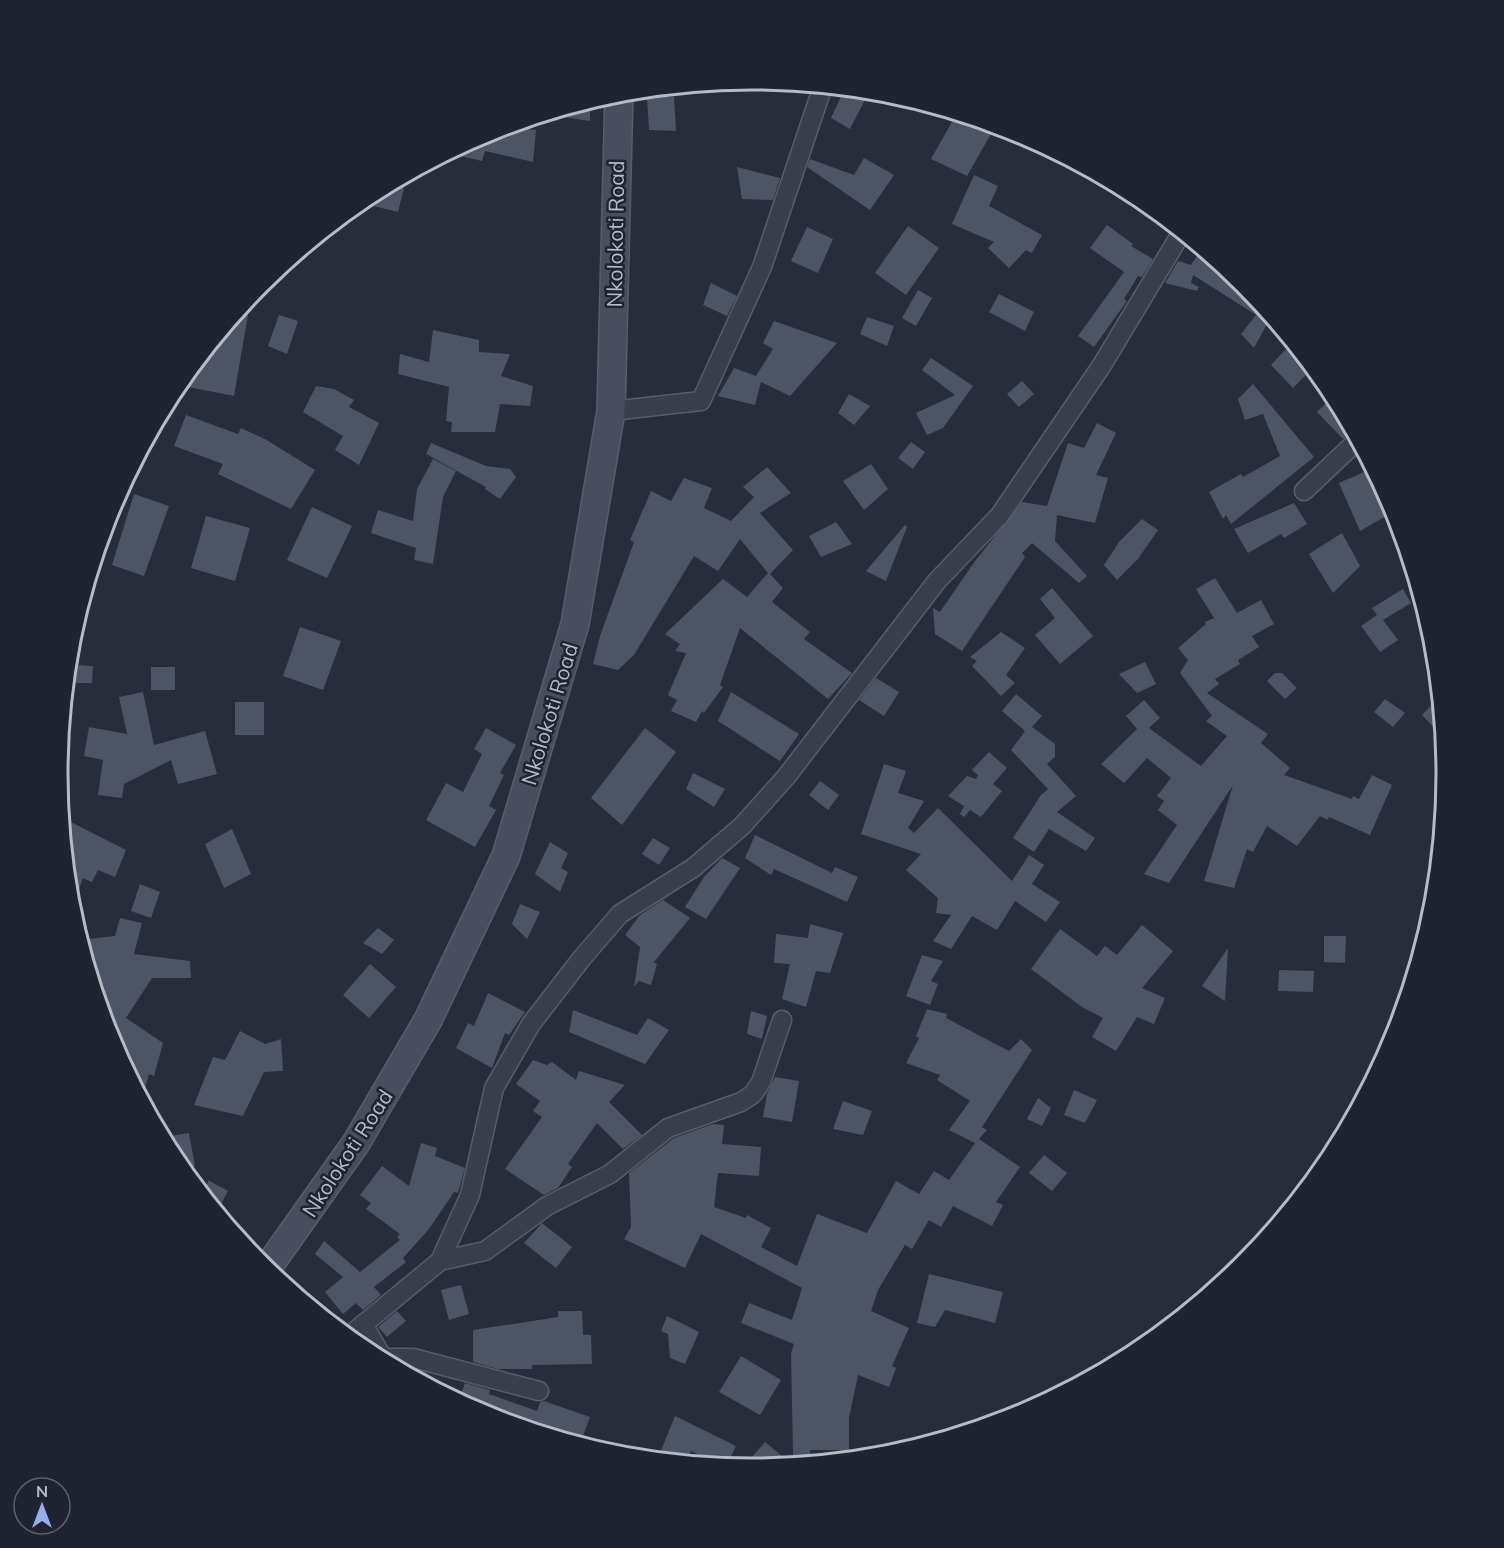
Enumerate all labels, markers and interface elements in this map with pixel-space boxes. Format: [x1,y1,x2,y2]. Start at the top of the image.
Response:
street label: Nkolokoti Road [601,160,629,308]
street label: Nkolokoti Road [515,640,583,788]
street label: Nkolokoti Road [296,1084,398,1222]
north arrow [12,1476,72,1536]
text: N [36,1481,48,1501]

